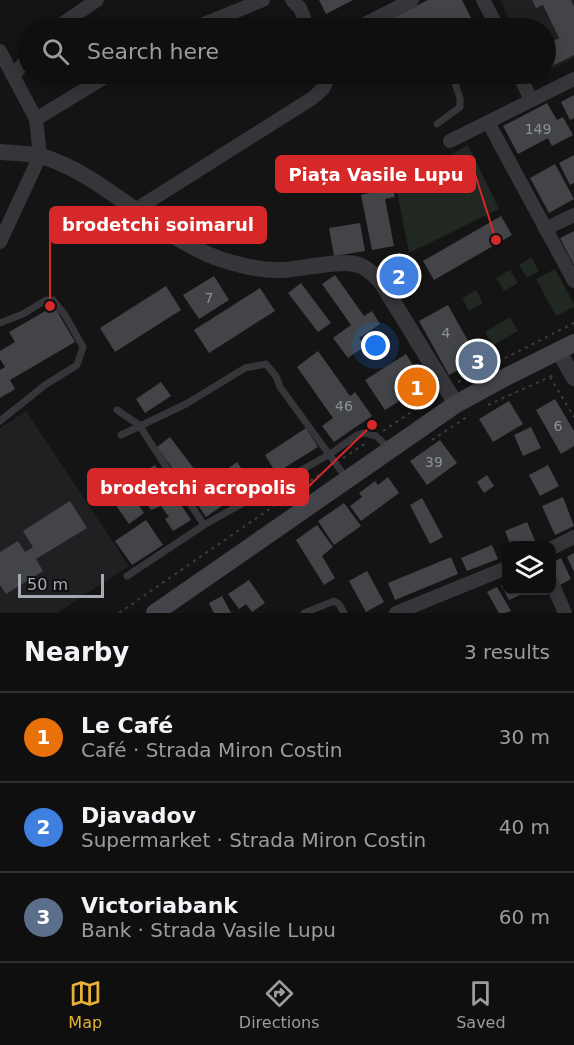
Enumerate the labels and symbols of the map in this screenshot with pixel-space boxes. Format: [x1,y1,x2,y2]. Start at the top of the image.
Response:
house number: 149 [525,121,551,137]
callout: Piața Vasile Lupu [276,156,475,192]
text: Piața Vasile Lupu [288,164,464,185]
callout: brodetchi soimarul [50,207,266,243]
text: brodetchi soimarul [62,214,254,235]
pin: 2 [380,254,418,298]
house number: 7 [205,290,213,306]
house number: 4 [442,325,451,341]
your location [361,331,390,360]
pin: 3 [458,338,498,384]
pin: 1 [398,364,436,410]
house number: 46 [335,398,353,414]
house number: 6 [554,418,563,434]
house number: 39 [425,454,443,470]
callout: brodetchi acropolis [88,469,308,505]
text: brodetchi acropolis [100,477,296,498]
scale bar [18,571,104,598]

